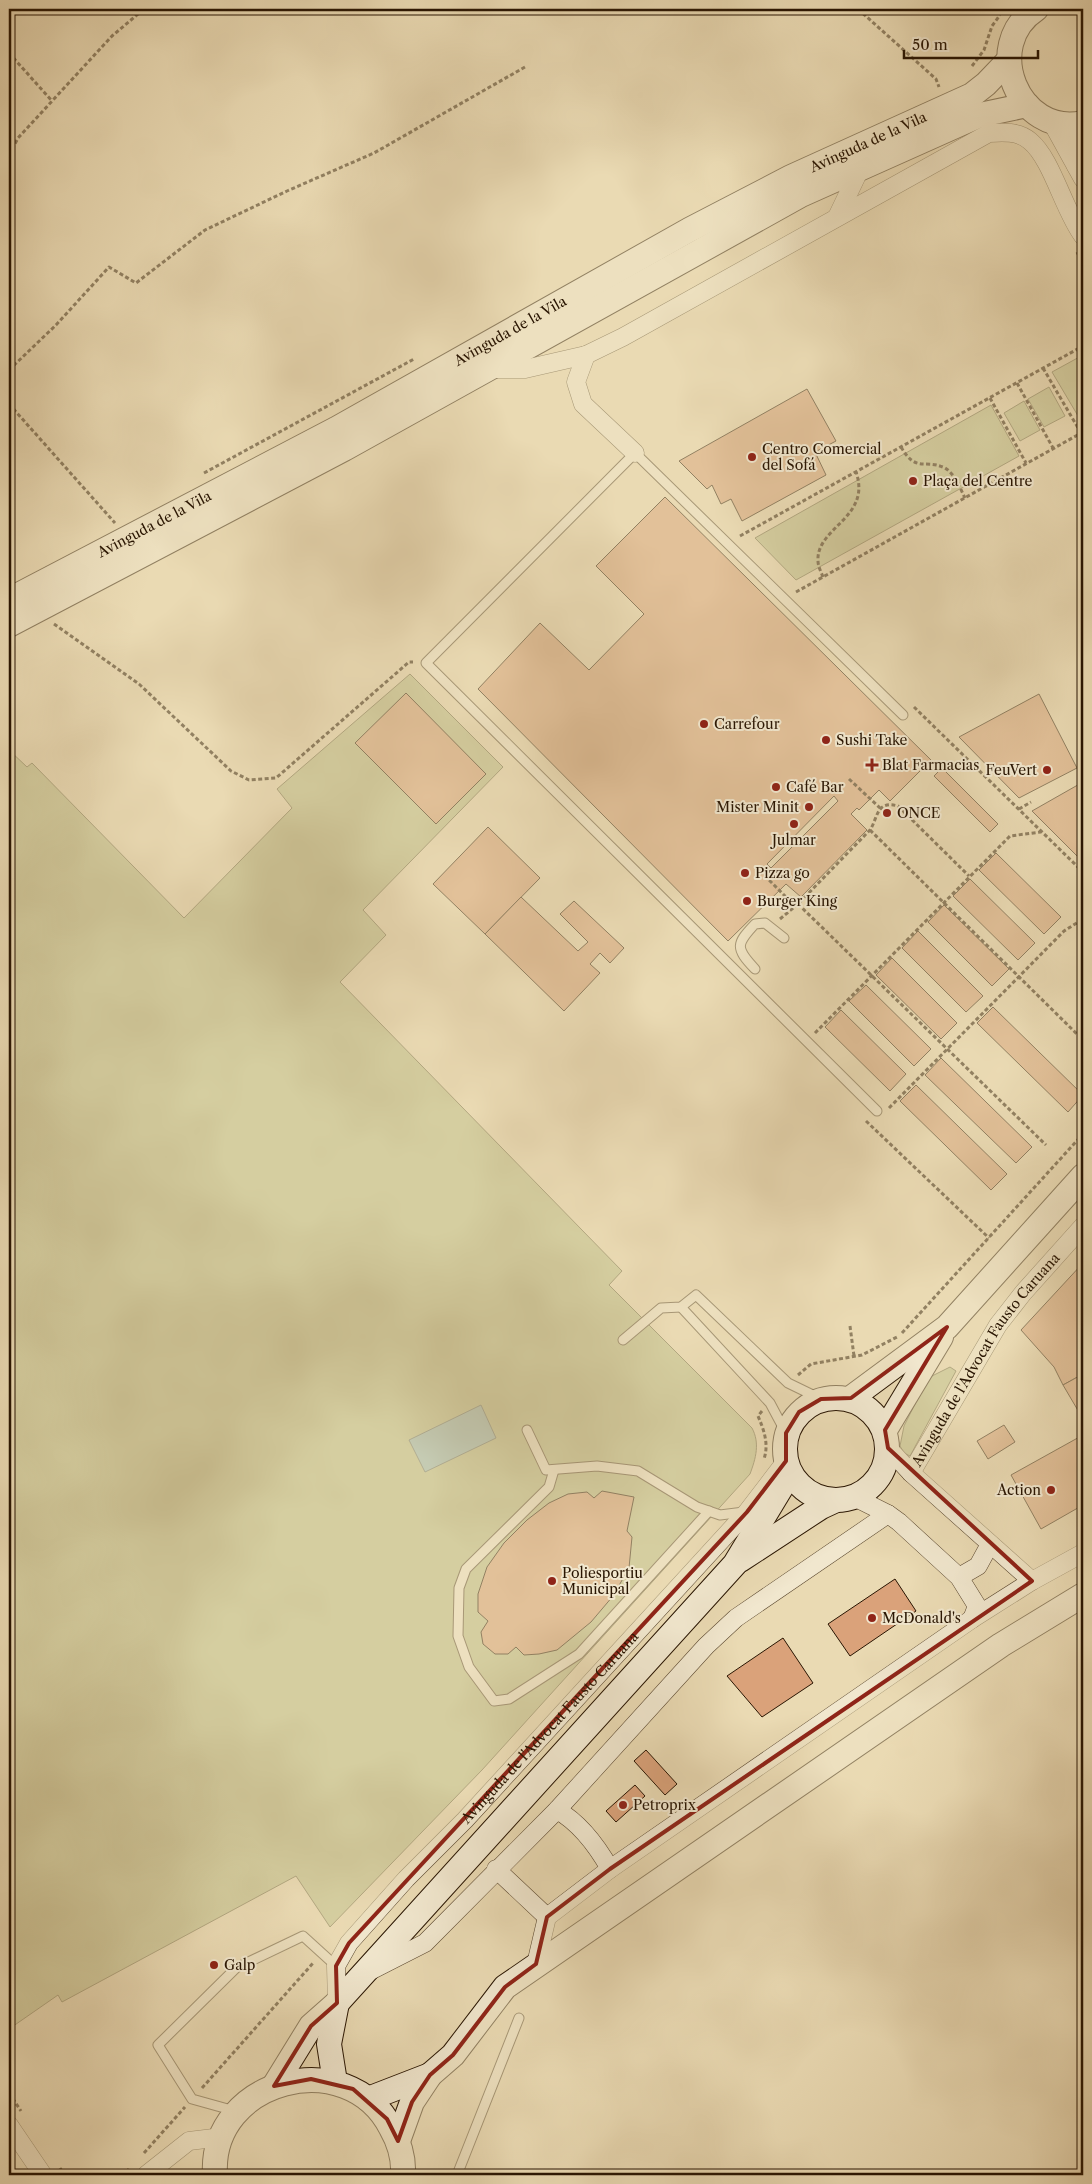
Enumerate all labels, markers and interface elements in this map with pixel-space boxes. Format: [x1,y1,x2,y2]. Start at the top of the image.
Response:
scale bar [904,28,1038,60]
text: 50 m [912,35,948,54]
street label: Avinguda de la Vila [806,107,930,177]
street label: Avinguda de la Vila [450,292,570,370]
place label: Centro Comercial del Sofá [762,440,882,474]
marker: Centro Comercial del Sofá [746,451,758,463]
place label: Plaça del Centre [923,472,1033,490]
marker: Plaça del Centre [907,475,919,487]
street label: Avinguda de la Vila [93,486,215,562]
place label: Carrefour [714,715,780,733]
marker: Carrefour [698,718,710,730]
place label: Sushi Take [836,731,908,749]
marker: Sushi Take [820,734,832,746]
place label: Blat Farmacias [882,756,979,774]
marker: Blat Farmacias [866,759,878,771]
place label: FeuVert [986,761,1037,779]
marker: FeuVert [1041,764,1053,776]
place label: Café Bar [786,778,844,796]
marker: Café Bar [770,781,782,793]
place label: Mister Minit [716,798,799,816]
marker: Mister Minit [803,801,815,813]
place label: ONCE [897,804,940,822]
marker: ONCE [881,807,893,819]
marker: Julmar [788,818,800,830]
place label: Julmar [770,831,816,849]
place label: Pizza go [755,864,810,882]
marker: Pizza go [739,867,751,879]
place label: Burger King [757,892,838,910]
marker: Burger King [741,895,753,907]
street label: Avinguda de l'Advocat Fausto Caruana [907,1249,1064,1471]
place label: Action [996,1481,1041,1499]
marker: Action [1045,1484,1057,1496]
place label: Poliesportiu Municipal [562,1564,643,1598]
marker: Poliesportiu Municipal [546,1575,558,1587]
place label: McDonald's [882,1609,961,1627]
marker: McDonald's [866,1612,878,1624]
street label: Avinguda de l'Advocat Fausto Caruana [457,1627,643,1828]
place label: Petroprix [633,1796,697,1814]
marker: Petroprix [617,1799,629,1811]
place label: Galp [224,1956,255,1974]
marker: Galp [208,1959,220,1971]

